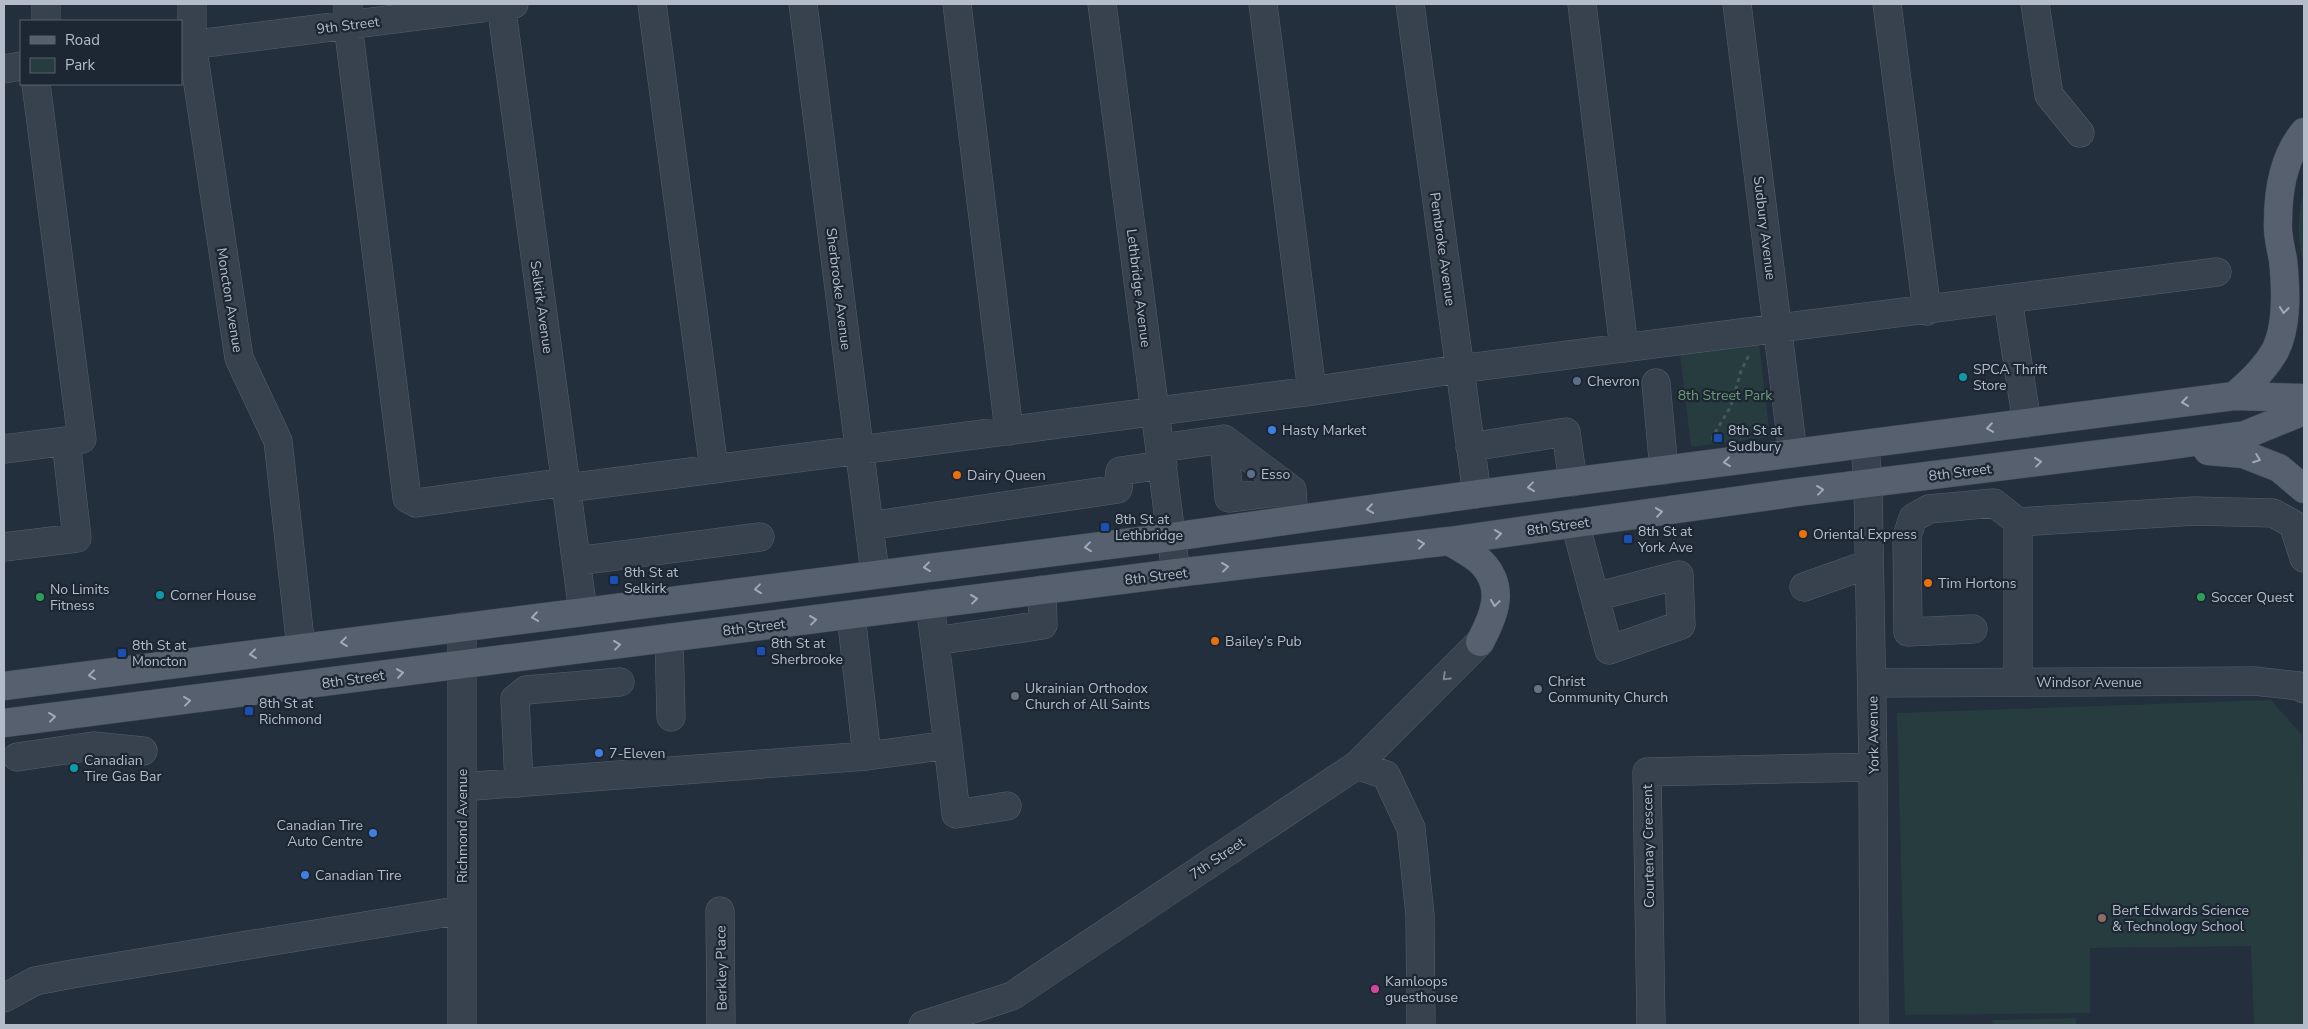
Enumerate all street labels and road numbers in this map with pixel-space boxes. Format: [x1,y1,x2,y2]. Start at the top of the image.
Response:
street label: 9th Street [316,12,381,39]
street label: Sudbury Avenue [1749,175,1780,281]
street label: Pembroke Avenue [1425,191,1460,307]
street label: Sherbrooke Avenue [822,227,855,351]
street label: Lethbridge Avenue [1122,228,1155,348]
street label: Moncton Avenue [212,246,247,354]
street label: Selkirk Avenue [526,259,557,355]
street label: 8th Street [1928,459,1993,486]
street label: 8th Street [1526,513,1591,540]
street label: 8th Street [1124,563,1189,590]
street label: 8th Street [722,614,787,641]
street label: 8th Street [321,666,386,693]
street label: Windsor Avenue [2036,673,2142,692]
street label: York Avenue [1863,696,1884,775]
street label: Richmond Avenue [453,769,472,883]
street label: Courtenay Crescent [1638,784,1659,908]
street label: 7th Street [1186,833,1249,884]
street label: Berkley Place [711,925,732,1011]

